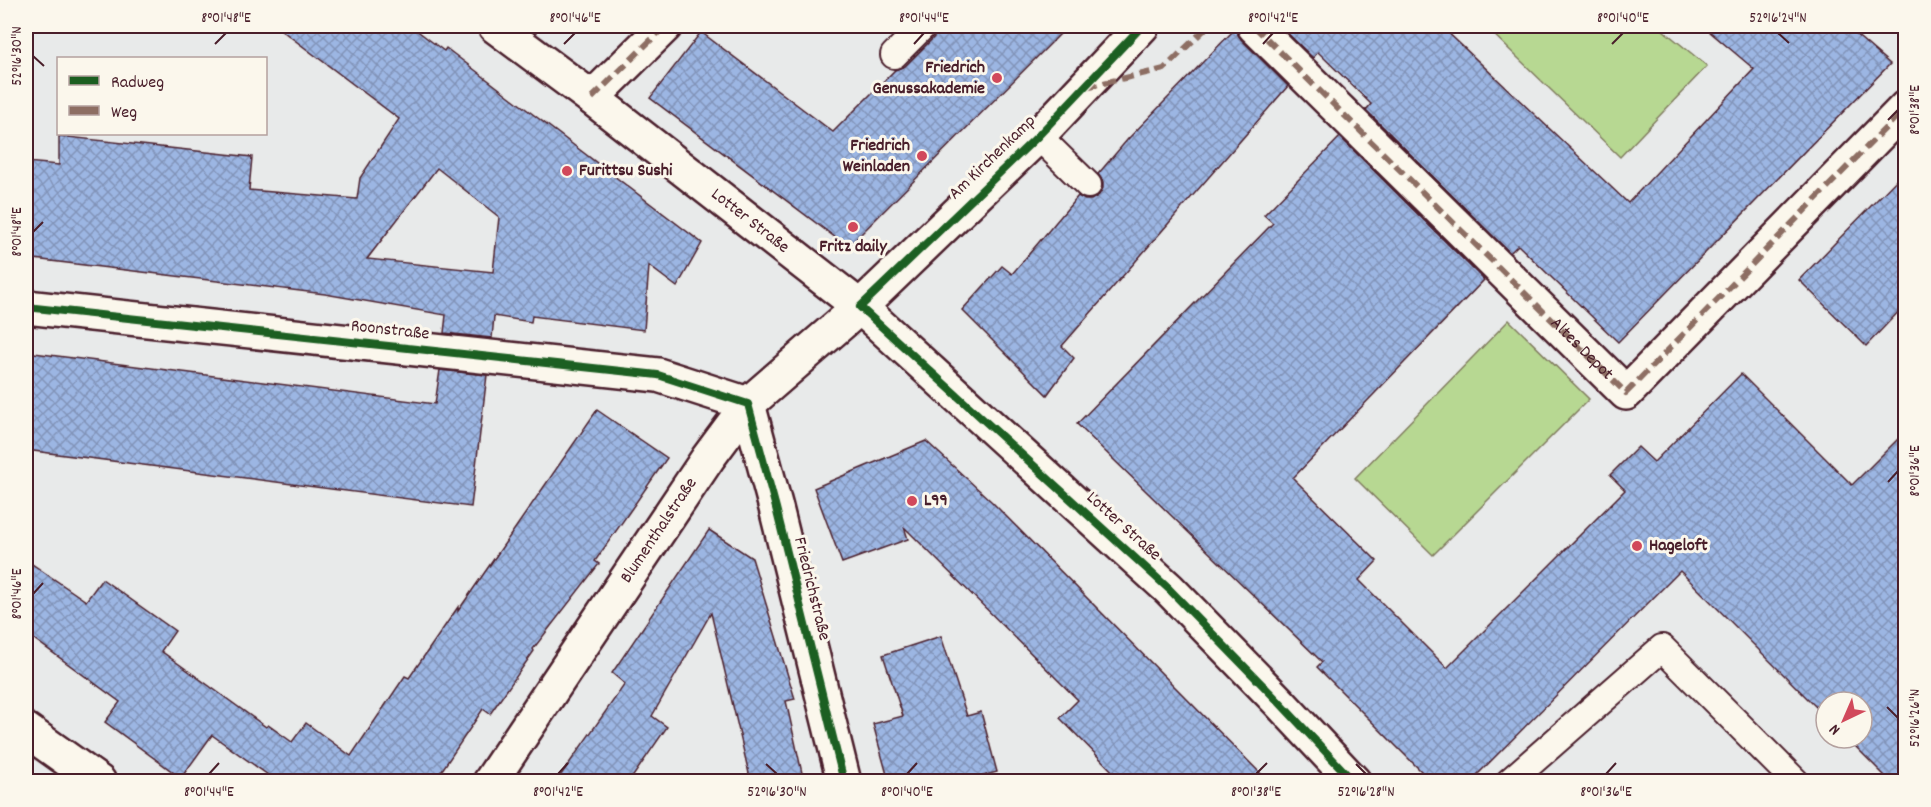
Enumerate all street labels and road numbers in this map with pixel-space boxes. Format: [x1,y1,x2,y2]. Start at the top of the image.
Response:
street label: Am Kirchenkamp [944,110,1042,206]
street label: Lotter Straße [705,182,795,260]
street label: Altes Depot [1544,312,1619,387]
street label: Roonstraße [349,314,431,348]
street label: Blumenthalstraße [615,473,704,589]
street label: Lotter Straße [1080,486,1166,568]
street label: Friedrichstraße [786,535,836,643]

